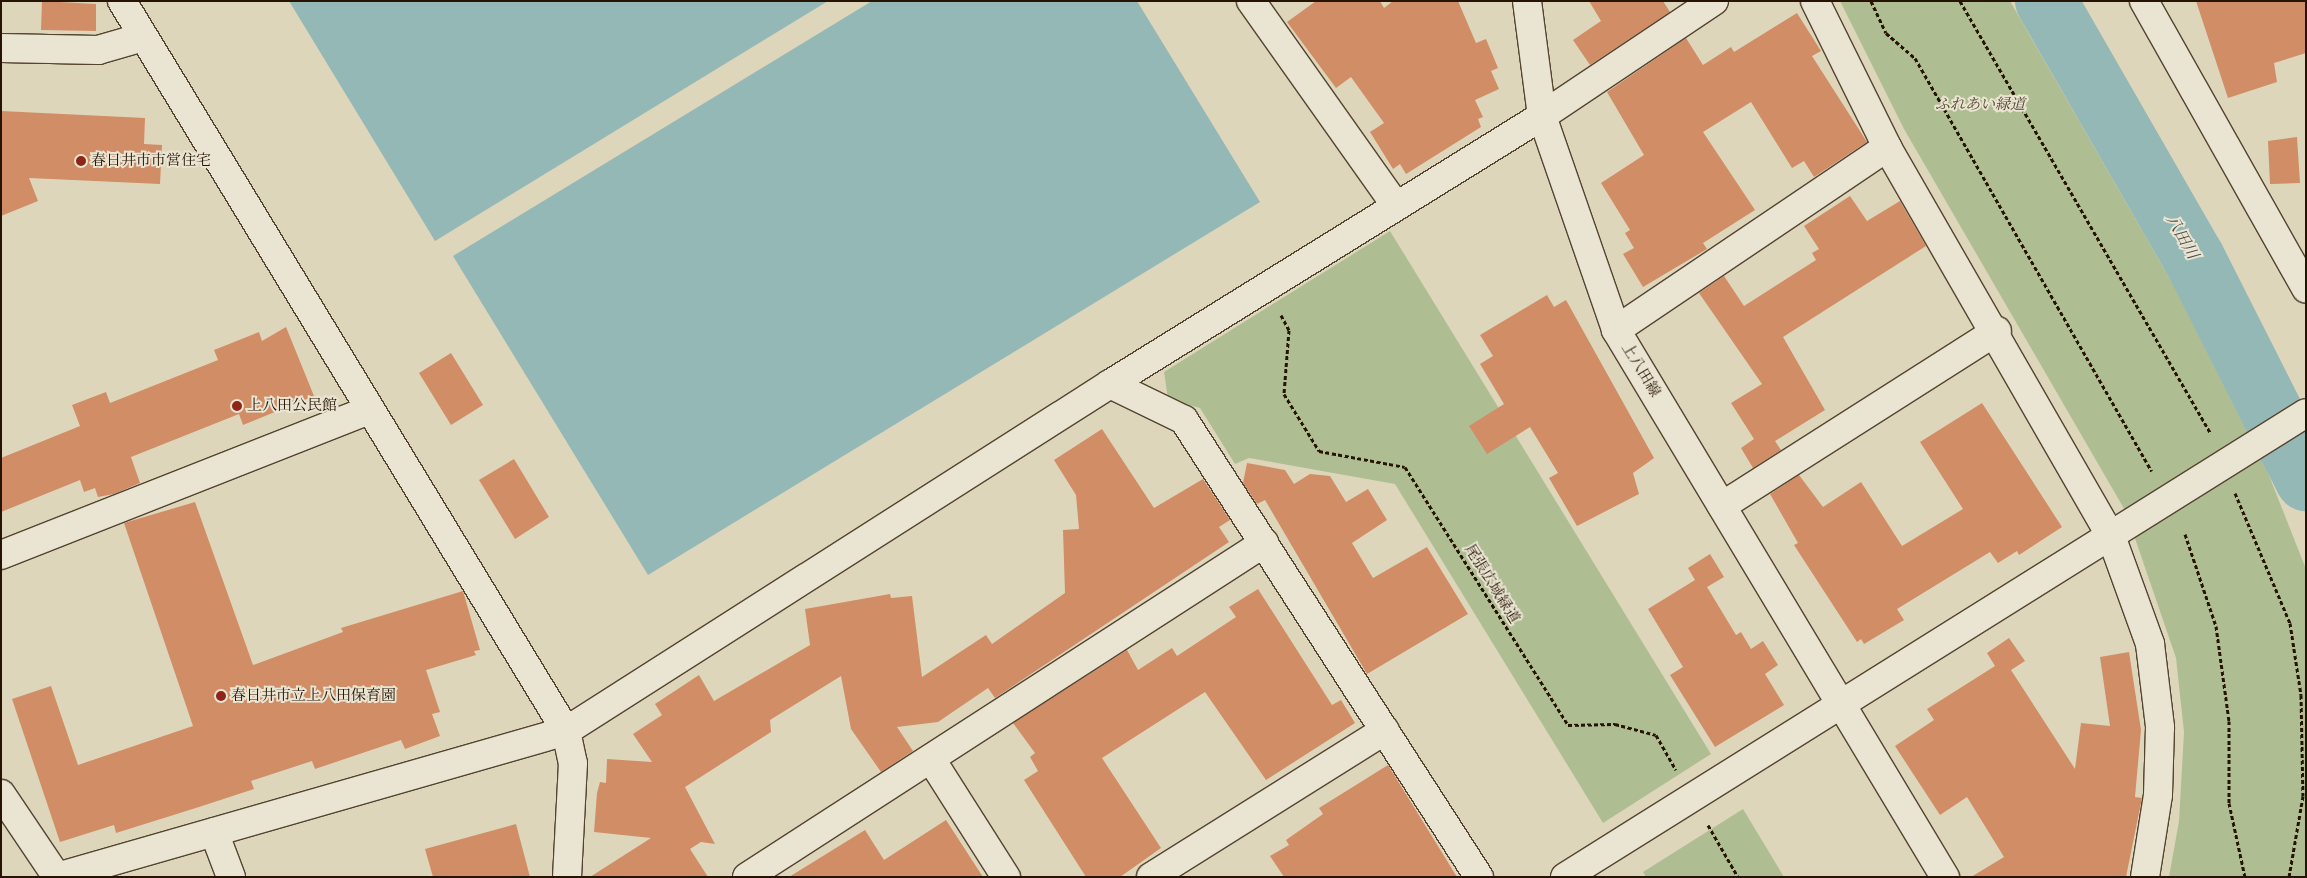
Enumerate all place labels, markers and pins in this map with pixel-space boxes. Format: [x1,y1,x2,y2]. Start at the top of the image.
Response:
place label: 春日井市市営住宅 [91,152,211,170]
marker: 春日井市市営住宅 [75,155,87,167]
place label: 上八田公民館 [247,397,337,415]
marker: 上八田公民館 [231,400,243,412]
place label: 春日井市立上八田保育園 [231,687,396,705]
marker: 春日井市立上八田保育園 [215,690,227,702]

